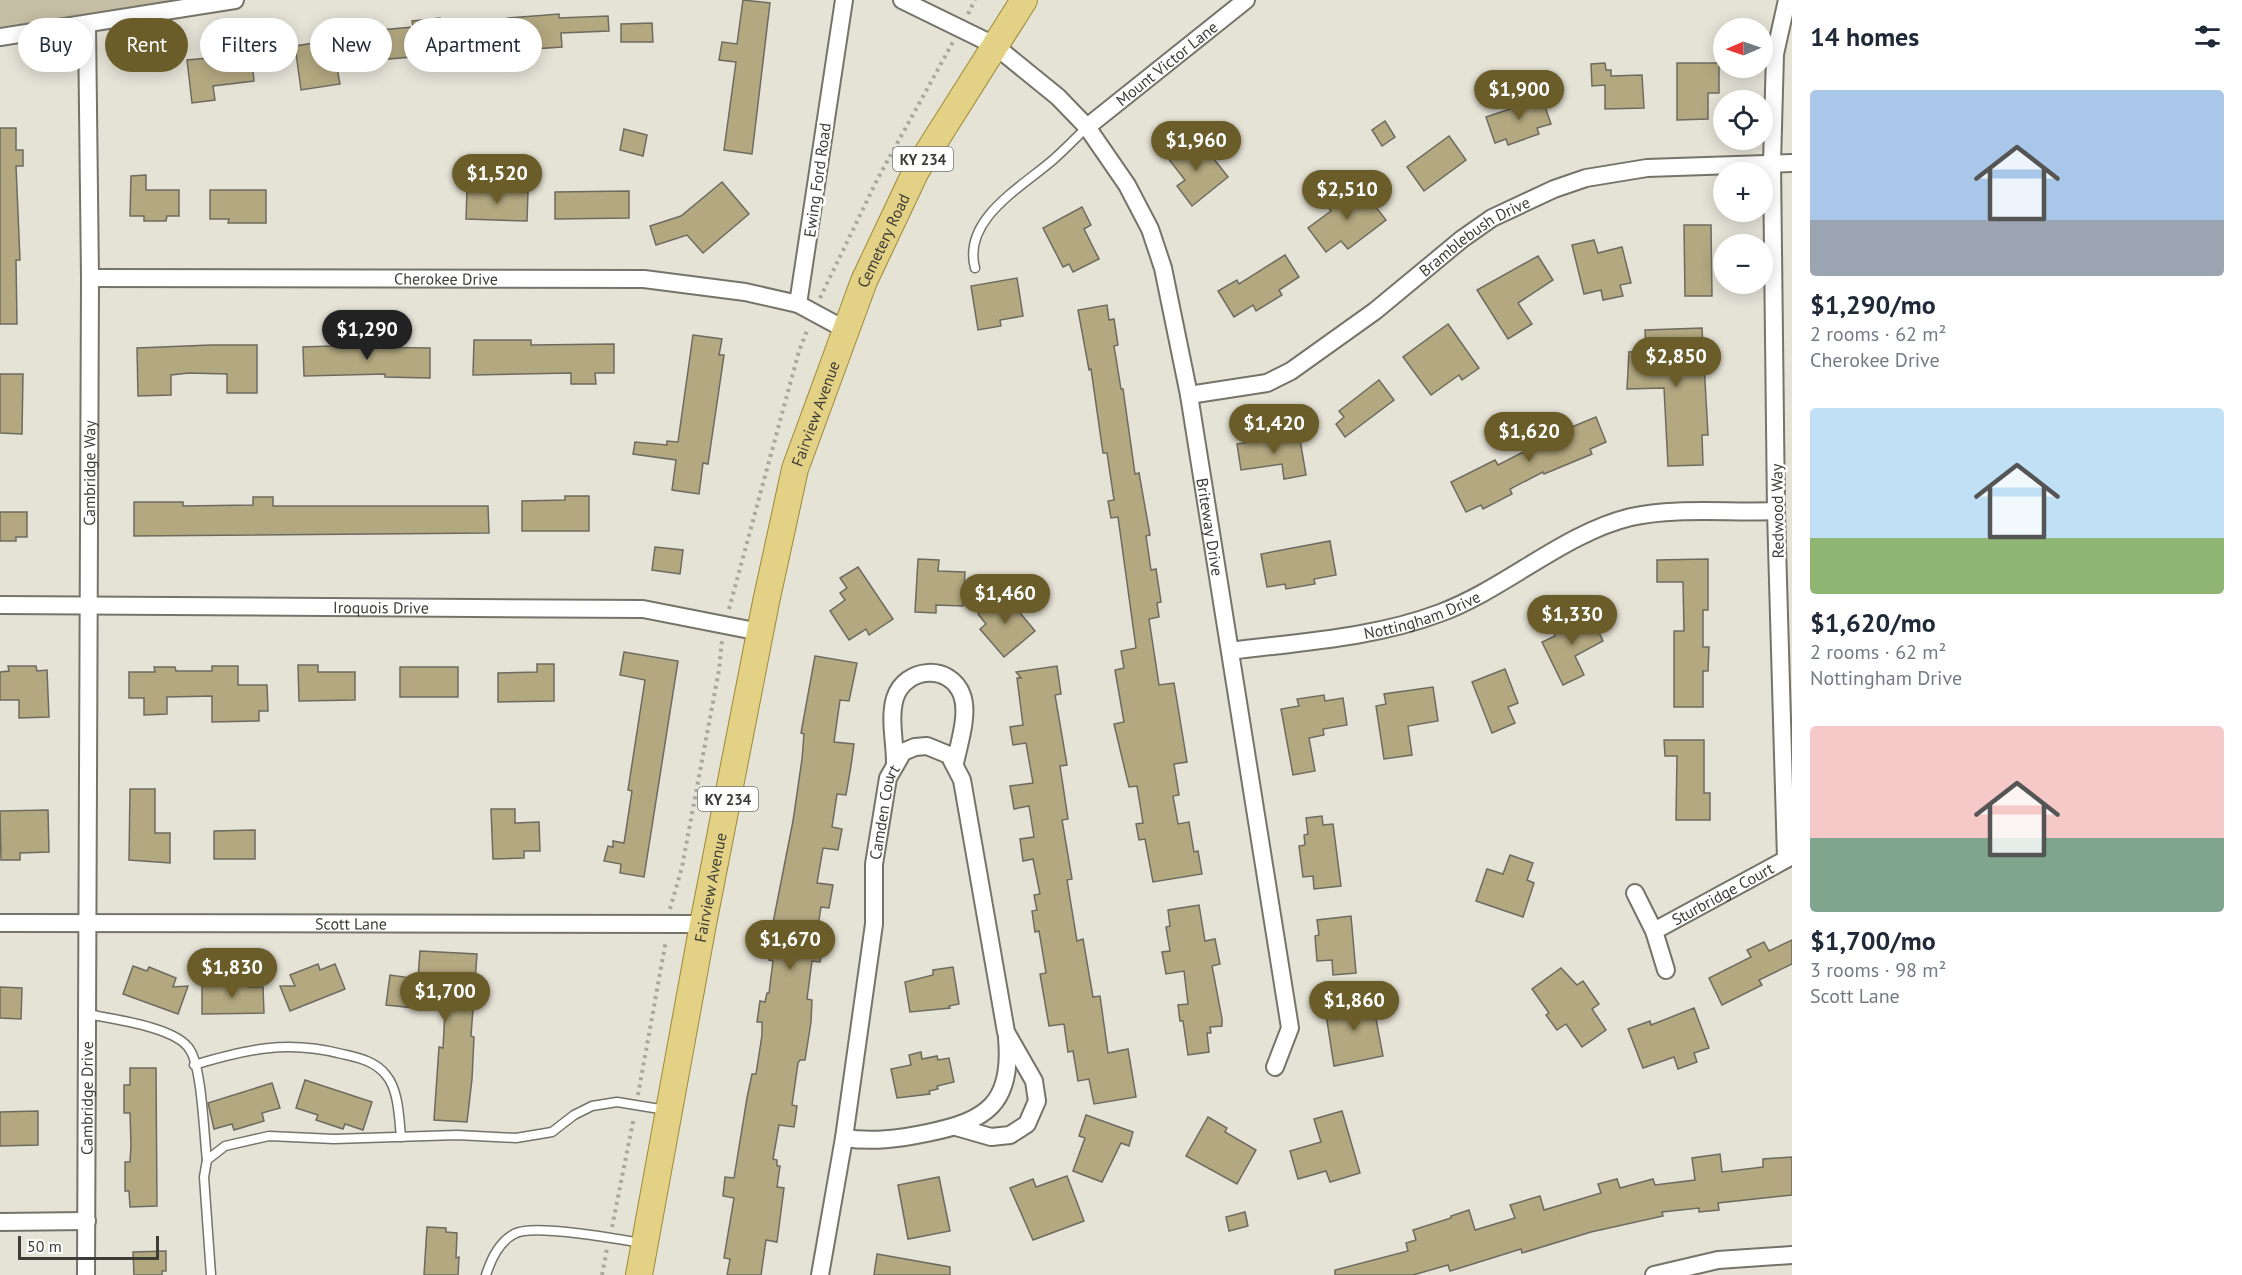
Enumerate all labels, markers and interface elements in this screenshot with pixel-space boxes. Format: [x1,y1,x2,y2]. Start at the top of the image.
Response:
street label: Mount Victor Lane [1112,17,1222,110]
chip: Buy [18,18,93,72]
chip: Rent [105,18,188,72]
chip: Filters [200,18,298,72]
chip: New [310,18,392,72]
chip: Apartment [404,18,542,72]
north arrow [1713,18,1773,78]
map controls [1713,18,1773,294]
text: 14 homes [1810,20,1919,53]
icon: filters [2191,20,2224,53]
pin: $1,900 [1470,70,1568,121]
text: $1,900 [1488,76,1550,102]
button: locate [1713,90,1773,150]
pin: $1,960 [1147,121,1245,172]
street label: Ewing Ford Road [799,122,835,238]
text: $1,960 [1165,127,1227,153]
icon: home [1963,129,2071,237]
road number: KY 234 [893,147,953,171]
pin: $1,520 [448,154,546,205]
text: $1,520 [466,160,528,186]
button: + [1713,162,1773,222]
pin: $2,510 [1298,170,1396,221]
text: $2,510 [1316,176,1378,202]
street label: Cemetery Road [852,190,914,290]
street label: Bramblebush Drive [1415,192,1533,280]
button: − [1713,234,1773,294]
street label: Cherokee Drive [394,269,498,289]
text: $1,290/mo [1810,288,1936,321]
pin: $1,290 [318,310,416,361]
text: $1,290 [336,316,398,342]
text: 2 rooms · 62 m² [1810,321,1946,347]
pin: $2,850 [1627,337,1725,388]
text: $2,850 [1645,343,1707,369]
text: Cherokee Drive [1810,347,1940,373]
street label: Fairview Avenue [787,358,844,469]
pin: $1,420 [1225,404,1323,455]
text: $1,420 [1243,410,1305,436]
pin: $1,620 [1480,412,1578,463]
text: $1,620 [1498,418,1560,444]
street label: Cambridge Way [79,420,99,526]
icon: home [1963,447,2071,555]
street label: Redwood Way [1766,463,1788,559]
street label: Briteway Drive [1192,476,1228,577]
pin: $1,460 [956,574,1054,625]
text: $1,460 [974,580,1036,606]
street label: Nottingham Drive [1362,586,1484,643]
pin: $1,330 [1523,595,1621,646]
street label: Iroquois Drive [333,597,429,618]
text: $1,330 [1541,601,1603,627]
text: $1,620/mo [1810,606,1936,639]
text: 2 rooms · 62 m² [1810,639,1946,665]
text: Nottingham Drive [1810,665,1962,691]
street label: Camden Court [865,760,904,861]
icon: home [1963,765,2071,873]
road number: KY 234 [698,787,758,811]
street label: Fairview Avenue [690,831,731,944]
street label: Sturbridge Court [1668,858,1778,930]
street label: Scott Lane [315,913,387,934]
pin: $1,670 [741,920,839,971]
text: $1,700/mo [1810,924,1936,957]
text: $1,670 [759,926,821,952]
pin: $1,830 [183,948,281,999]
text: $1,830 [201,954,263,980]
text: 3 rooms · 98 m² [1810,957,1946,983]
pin: $1,700 [396,972,494,1023]
text: $1,700 [414,978,476,1004]
pin: $1,860 [1305,981,1403,1032]
text: Scott Lane [1810,983,1900,1009]
text: $1,860 [1323,987,1385,1013]
street label: Cambridge Drive [76,1041,97,1155]
scale bar [18,1233,159,1260]
text: 50 m [27,1236,62,1256]

